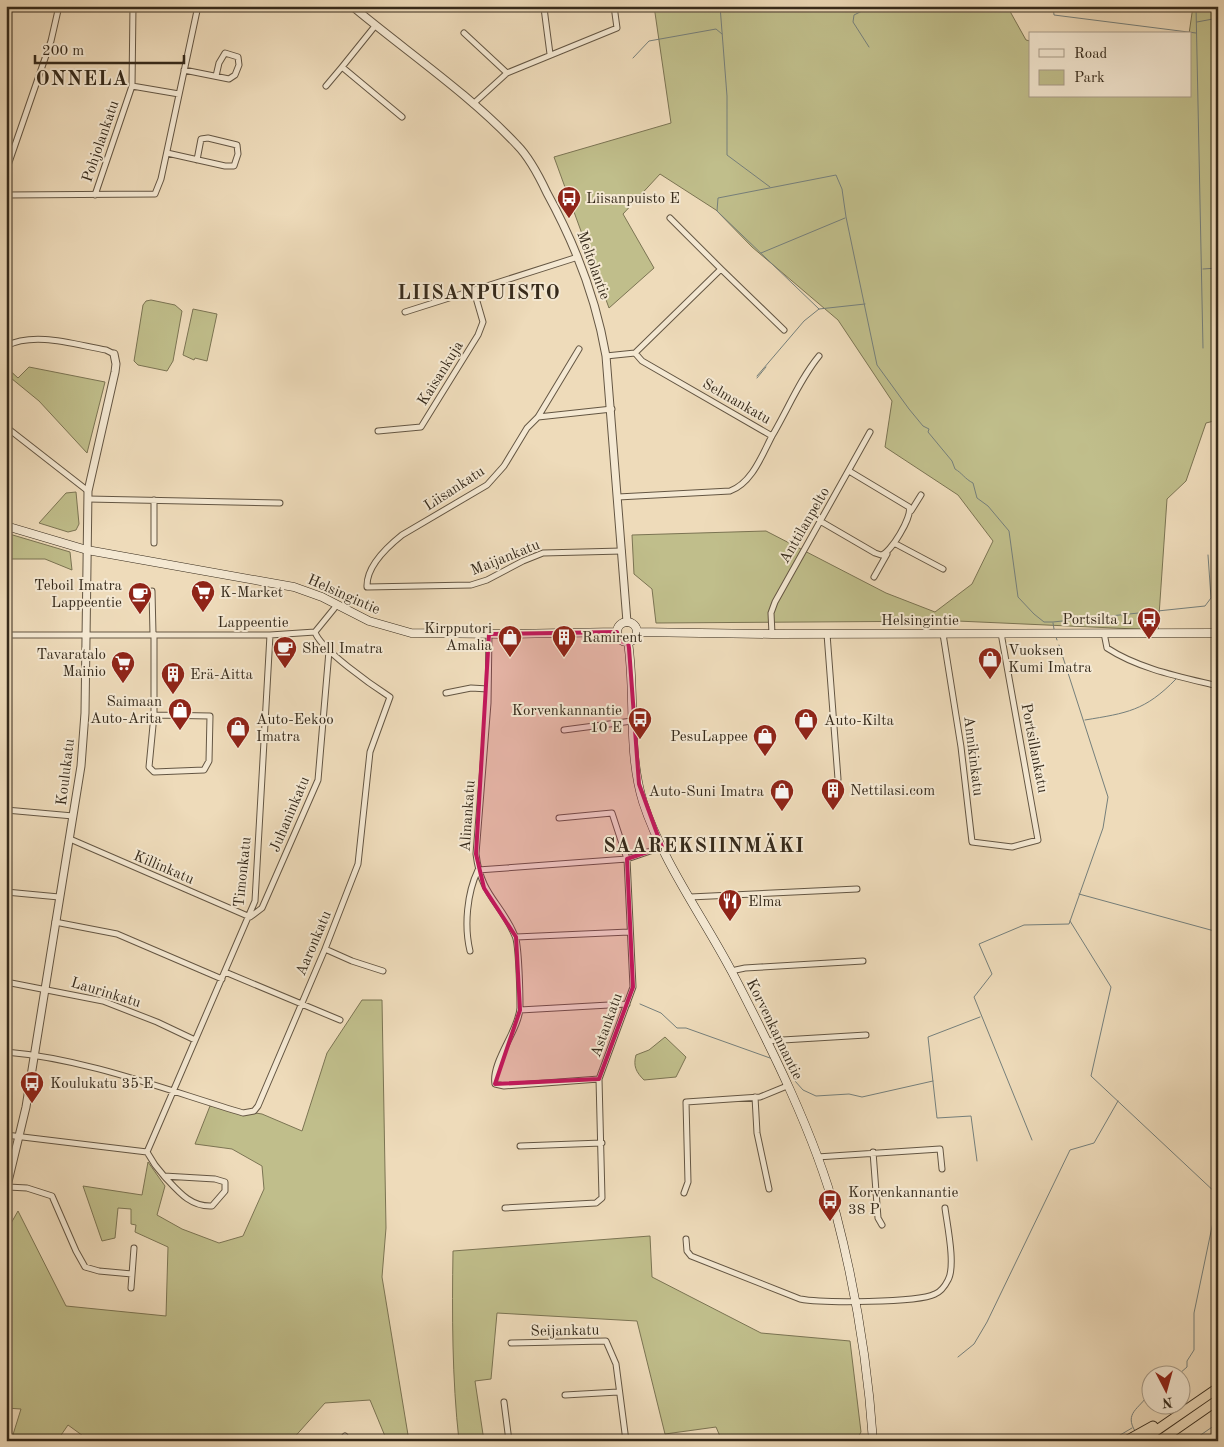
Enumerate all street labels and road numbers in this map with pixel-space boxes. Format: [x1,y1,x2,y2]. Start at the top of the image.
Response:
street label: Pohjolankatu [80,99,122,184]
street label: Meltolantie [573,229,612,302]
street label: Kaisankuja [416,338,467,409]
street label: Selmankatu [700,377,773,428]
street label: Liisankatu [422,464,488,514]
street label: Anttilanpelto [778,485,833,566]
street label: Maijankatu [469,538,542,579]
street label: Helsingintie [305,573,382,618]
street label: Helsingintie [881,614,959,629]
street label: Lappeentie [217,616,289,631]
street label: Portsillankatu [1017,702,1050,794]
street label: Annikinkatu [960,715,985,797]
street label: Koulukatu [55,738,78,807]
street label: Juhaninkatu [268,775,313,855]
street label: Alinankatu [459,780,478,852]
street label: Timonkatu [232,836,255,908]
street label: Killinkatu [131,849,196,888]
street label: Aaronkatu [294,909,335,978]
street label: Laurinkatu [69,976,142,1011]
street label: Korvenkannantie [743,977,805,1083]
street label: Astankatu [589,991,626,1060]
street label: Seijankatu [530,1323,600,1340]

